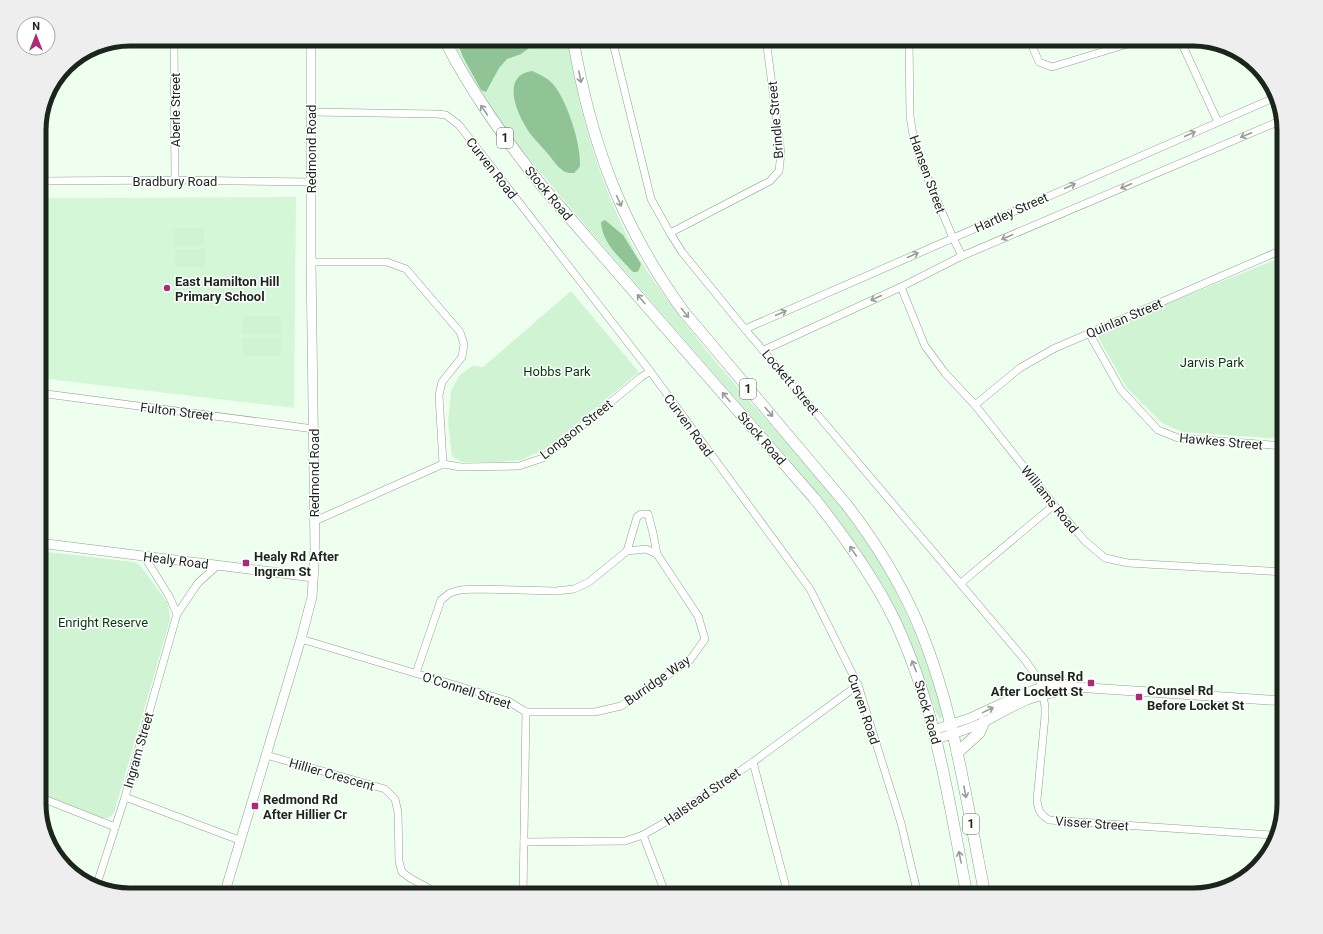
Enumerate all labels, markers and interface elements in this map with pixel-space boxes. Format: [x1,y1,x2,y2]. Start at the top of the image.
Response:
north arrow [16,16,56,56]
text: N [32,20,40,33]
one-way arrow [577,71,585,84]
street label: Aberle Street [168,73,183,147]
street label: Brindle Street [765,81,786,159]
one-way arrow [480,104,488,116]
street label: Redmond Road [304,105,319,193]
road number: 1 [497,128,513,148]
one-way arrow [1183,130,1195,138]
one-way arrow [1240,132,1252,139]
street label: Hansen Street [906,133,949,215]
street label: Curven Road [463,135,520,202]
street label: Stock Road [522,163,575,223]
street label: Bradbury Road [133,174,217,189]
one-way arrow [1064,182,1076,189]
one-way arrow [1121,183,1133,191]
street label: Hartley Street [972,190,1050,235]
one-way arrow [616,195,623,207]
one-way arrow [1001,234,1013,242]
one-way arrow [906,251,918,258]
place label: East Hamilton Hill Primary School [175,274,279,304]
marker: East Hamilton Hill Primary School [162,283,172,293]
one-way arrow [636,293,645,304]
one-way arrow [871,295,883,302]
street label: Quinlan Street [1084,296,1165,341]
one-way arrow [681,307,689,318]
one-way arrow [774,309,786,316]
street label: Lockett Street [759,347,822,418]
park label: Jarvis Park [1180,355,1245,370]
park label: Hobbs Park [523,364,591,379]
road number: 1 [740,379,756,399]
street label: Curven Road [661,391,716,459]
one-way arrow [722,391,731,402]
street label: Longson Street [537,396,615,462]
street label: Fulton Street [139,400,214,423]
one-way arrow [764,407,773,418]
street label: Stock Road [734,409,789,468]
street label: Redmond Road [307,429,322,517]
street label: Hawkes Street [1179,430,1263,453]
street label: Williams Road [1018,463,1081,536]
one-way arrow [849,546,857,557]
street label: Healy Road [142,549,209,572]
place label: Healy Rd After Ingram St [254,549,339,579]
marker: Healy Rd After Ingram St [241,558,251,568]
park label: Enright Reserve [58,615,148,630]
street label: Burridge Way [622,652,693,708]
one-way arrow [909,660,917,672]
street label: O'Connell Street [421,669,513,712]
place label: Counsel Rd After Lockett St [991,669,1084,699]
street label: Curven Road [844,672,883,746]
street label: Stock Road [911,678,944,746]
marker: Counsel Rd After Lockett St [1086,678,1096,688]
place label: Counsel Rd Before Locket St [1147,683,1245,713]
marker: Counsel Rd Before Locket St [1134,692,1144,702]
one-way arrow [981,706,993,713]
street label: Ingram Street [120,710,156,790]
street label: Hillier Crescent [288,755,376,794]
street label: Halstead Street [661,765,743,828]
one-way arrow [961,785,969,798]
place label: Redmond Rd After Hillier Cr [263,792,347,822]
marker: Redmond Rd After Hillier Cr [250,801,260,811]
street label: Visser Street [1055,813,1129,834]
road number: 1 [963,814,979,834]
one-way arrow [955,851,963,864]

